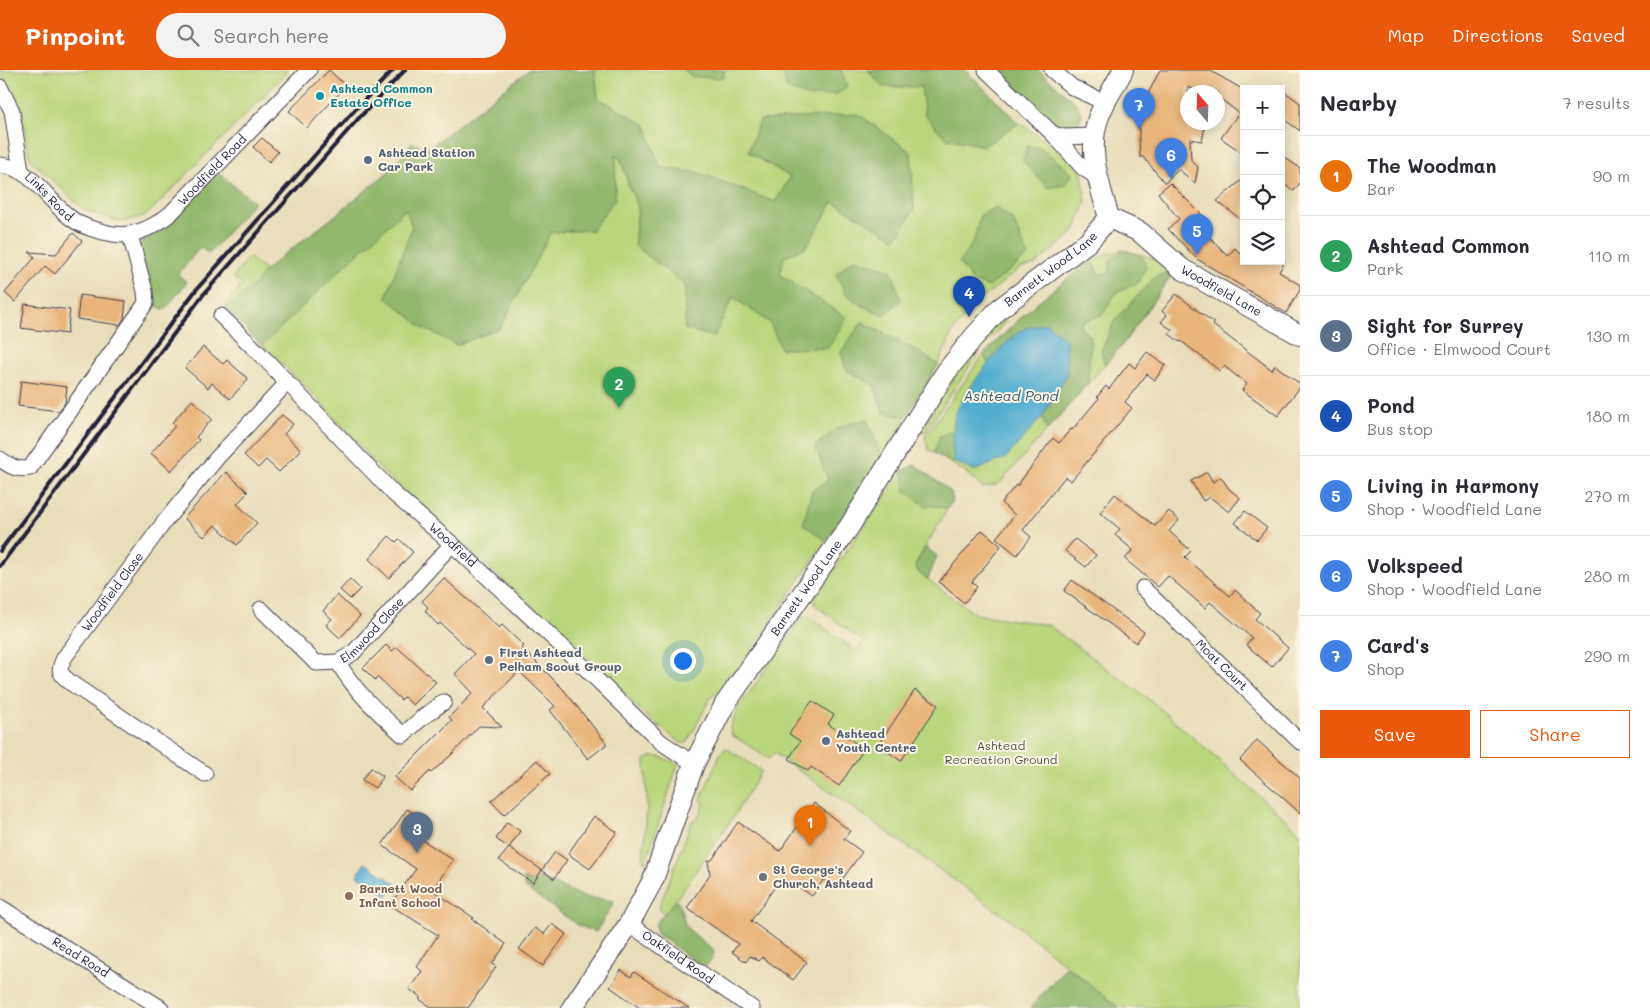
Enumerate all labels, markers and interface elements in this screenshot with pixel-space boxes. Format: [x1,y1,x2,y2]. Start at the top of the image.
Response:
search box [156,13,506,58]
text: Pinpoint [25,20,126,51]
icon: search [174,21,202,49]
text: Search here [214,23,329,48]
text: Map [1387,23,1424,47]
text: Directions [1452,23,1544,47]
text: Saved [1572,23,1625,47]
place label: Ashtead Common Estate Office [330,80,433,110]
north arrow [1180,85,1225,130]
map controls [1240,85,1285,265]
button: + [1240,85,1285,130]
pin: 7 [1123,88,1155,129]
text: Nearby [1320,89,1397,116]
marker: Ashtead Common Estate Office [314,90,326,102]
text: 7 results [1563,92,1630,113]
street label: Woodfield Road [174,130,250,208]
button: − [1240,130,1285,175]
pin: 6 [1155,138,1187,179]
place label: Ashtead Station Car Park [378,144,475,174]
text: The Woodman [1367,153,1496,178]
marker: Ashtead Station Car Park [362,154,374,166]
text: 1 [1332,165,1340,186]
text: 90 m [1593,165,1630,186]
street label: Links Road [22,168,77,224]
button: locate [1240,175,1285,220]
text: Bar [1367,178,1395,199]
pin: 5 [1181,214,1213,255]
button: layers [1240,220,1285,265]
street label: Barnett Wood Lane [1001,228,1100,309]
text: Ashtead Common [1367,233,1529,258]
text: 2 [1332,245,1340,266]
text: 110 m [1588,245,1630,266]
text: Park [1367,258,1403,279]
street label: Woodfield Lane [1178,261,1265,319]
pin: 4 [953,276,985,317]
text: Sight for Surrey [1367,313,1524,338]
text: 3 [1331,325,1341,346]
text: 130 m [1586,325,1630,346]
text: Office · Elmwood Court [1367,338,1551,359]
pin: 2 [603,367,635,408]
water label: Ashtead Pond [964,386,1060,405]
text: Pond [1367,393,1414,418]
text: 4 [1331,405,1341,426]
text: 180 m [1585,405,1630,426]
text: Bus stop [1367,418,1433,439]
text: Living in Harmony [1367,473,1539,498]
text: 5 [1331,485,1341,506]
text: 270 m [1584,485,1630,506]
text: Shop · Woodfield Lane [1367,498,1542,519]
street label: Woodfield [426,519,481,570]
street label: Barnett Wood Lane [766,536,845,638]
street label: Woodfield Close [77,549,146,634]
text: Volkspeed [1367,553,1463,578]
text: 6 [1331,565,1341,586]
text: 280 m [1584,565,1630,586]
text: Shop · Woodfield Lane [1367,578,1542,599]
street label: Elmwood Close [336,593,407,666]
text: Card's [1367,633,1429,658]
street label: Moat Court [1193,635,1252,693]
place label: First Ashtead Pelham Scout Group [499,644,622,674]
text: 7 [1332,645,1340,666]
text: 290 m [1584,645,1630,666]
your location [670,648,696,674]
marker: First Ashtead Pelham Scout Group [483,654,495,666]
text: Shop [1367,658,1404,679]
button: Save [1320,710,1470,758]
button: Share [1480,710,1630,758]
place label: Ashtead Youth Centre [836,725,916,755]
marker: Ashtead Youth Centre [820,735,832,747]
park label: Ashtead Recreation Ground [945,737,1058,767]
pin: 1 [794,805,826,846]
pin: 3 [401,812,433,853]
place label: St George's Church, Ashtead [773,861,873,891]
marker: St George's Church, Ashtead [757,871,769,883]
place label: Barnett Wood Infant School [359,880,443,910]
marker: Barnett Wood Infant School [343,890,355,902]
street label: Oakfield Road [639,926,718,987]
street label: Read Road [50,933,113,981]

